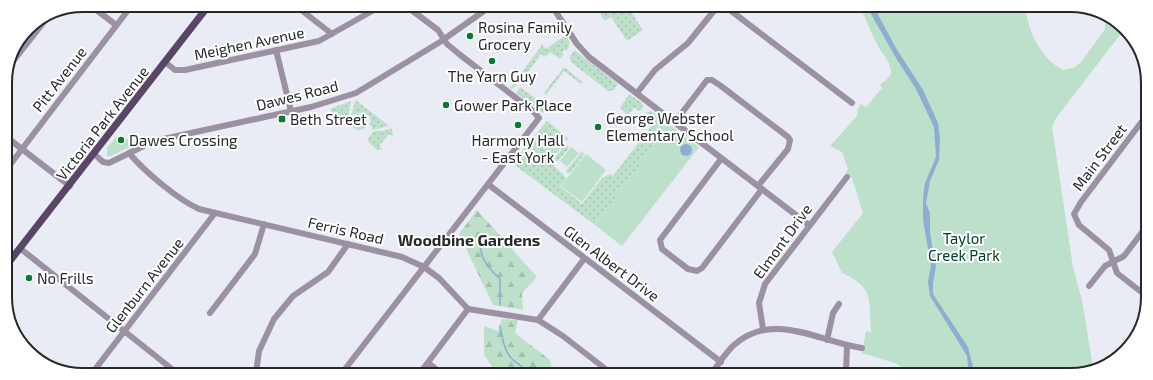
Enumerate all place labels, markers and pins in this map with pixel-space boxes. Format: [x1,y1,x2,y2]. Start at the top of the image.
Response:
place label: Rosina Family Grocery [478,18,572,53]
marker: Rosina Family Grocery [465,31,475,41]
marker: The Yarn Guy [487,56,497,66]
place label: The Yarn Guy [448,67,536,85]
place label: Gower Park Place [454,96,572,114]
marker: Gower Park Place [441,100,451,110]
place label: George Webster Elementary School [606,109,734,144]
place label: Beth Street [290,110,367,128]
marker: Beth Street [277,114,287,124]
marker: Harmony Hall - East York [513,120,523,130]
marker: George Webster Elementary School [593,122,603,132]
place label: Dawes Crossing [129,131,238,149]
place label: Harmony Hall - East York [472,131,565,166]
marker: Dawes Crossing [116,135,126,145]
place label: No Frills [37,269,94,287]
marker: No Frills [24,273,34,283]

